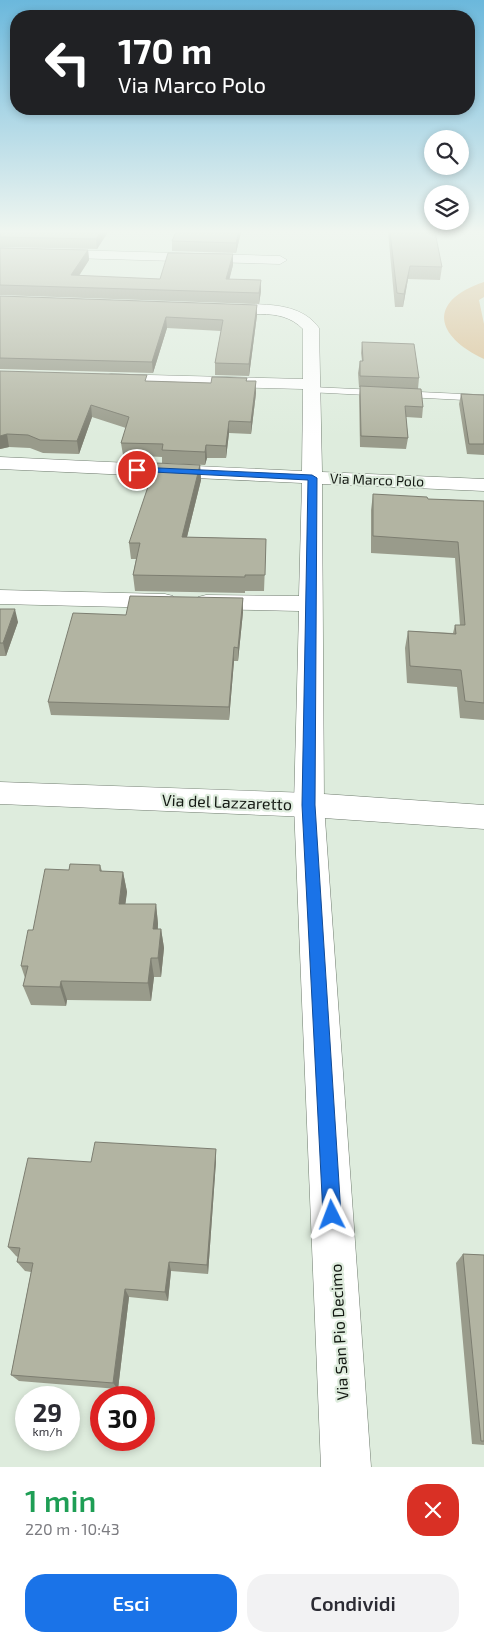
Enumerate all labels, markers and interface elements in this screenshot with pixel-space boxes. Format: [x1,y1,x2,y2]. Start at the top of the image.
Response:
text: 170 m [118,29,212,71]
icon: left [35,30,100,95]
text: Via Marco Polo [118,71,266,97]
map controls [424,130,469,230]
button: search [424,130,469,175]
button: layers [424,185,469,230]
pin [116,449,158,491]
icon: arrive [123,456,151,484]
street label: Via Marco Polo [330,469,424,490]
street label: Via del Lazzaretto [162,790,292,813]
position arrow [305,1188,357,1240]
street label: Via San Pio Decimo [325,1263,352,1401]
speed limit sign: 30 [90,1386,155,1451]
text: 29 [33,1397,62,1427]
text: km/h [33,1424,62,1438]
text: 1 min [25,1482,96,1518]
button: close [407,1484,459,1536]
text: 220 m · 10:43 [25,1519,120,1538]
button: Esci [25,1574,237,1632]
button: Condividi [247,1574,459,1632]

